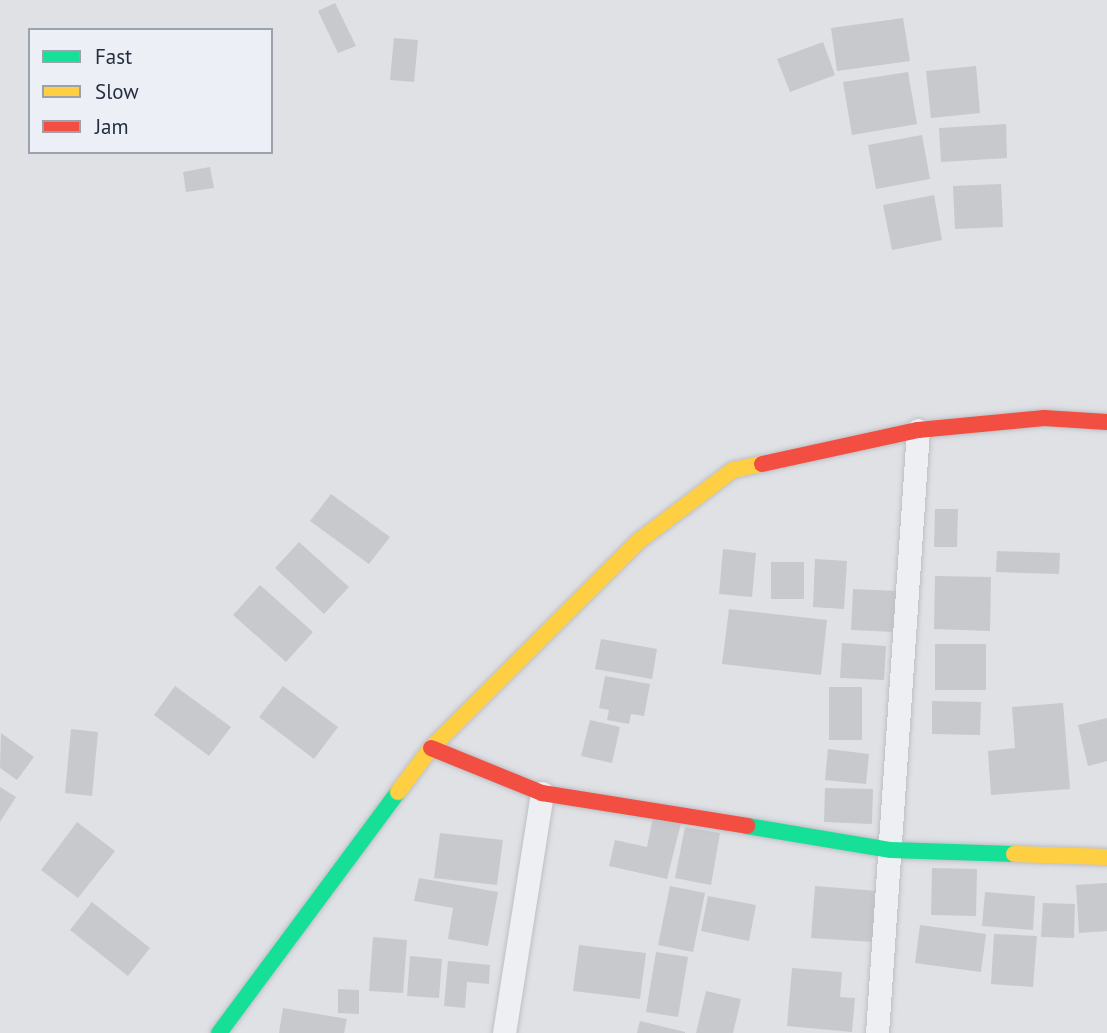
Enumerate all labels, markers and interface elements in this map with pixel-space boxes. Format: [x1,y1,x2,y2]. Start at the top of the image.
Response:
legend [28,28,273,154]
text: Fast [95,43,132,70]
text: Slow [95,78,139,105]
text: Jam [95,113,129,140]

